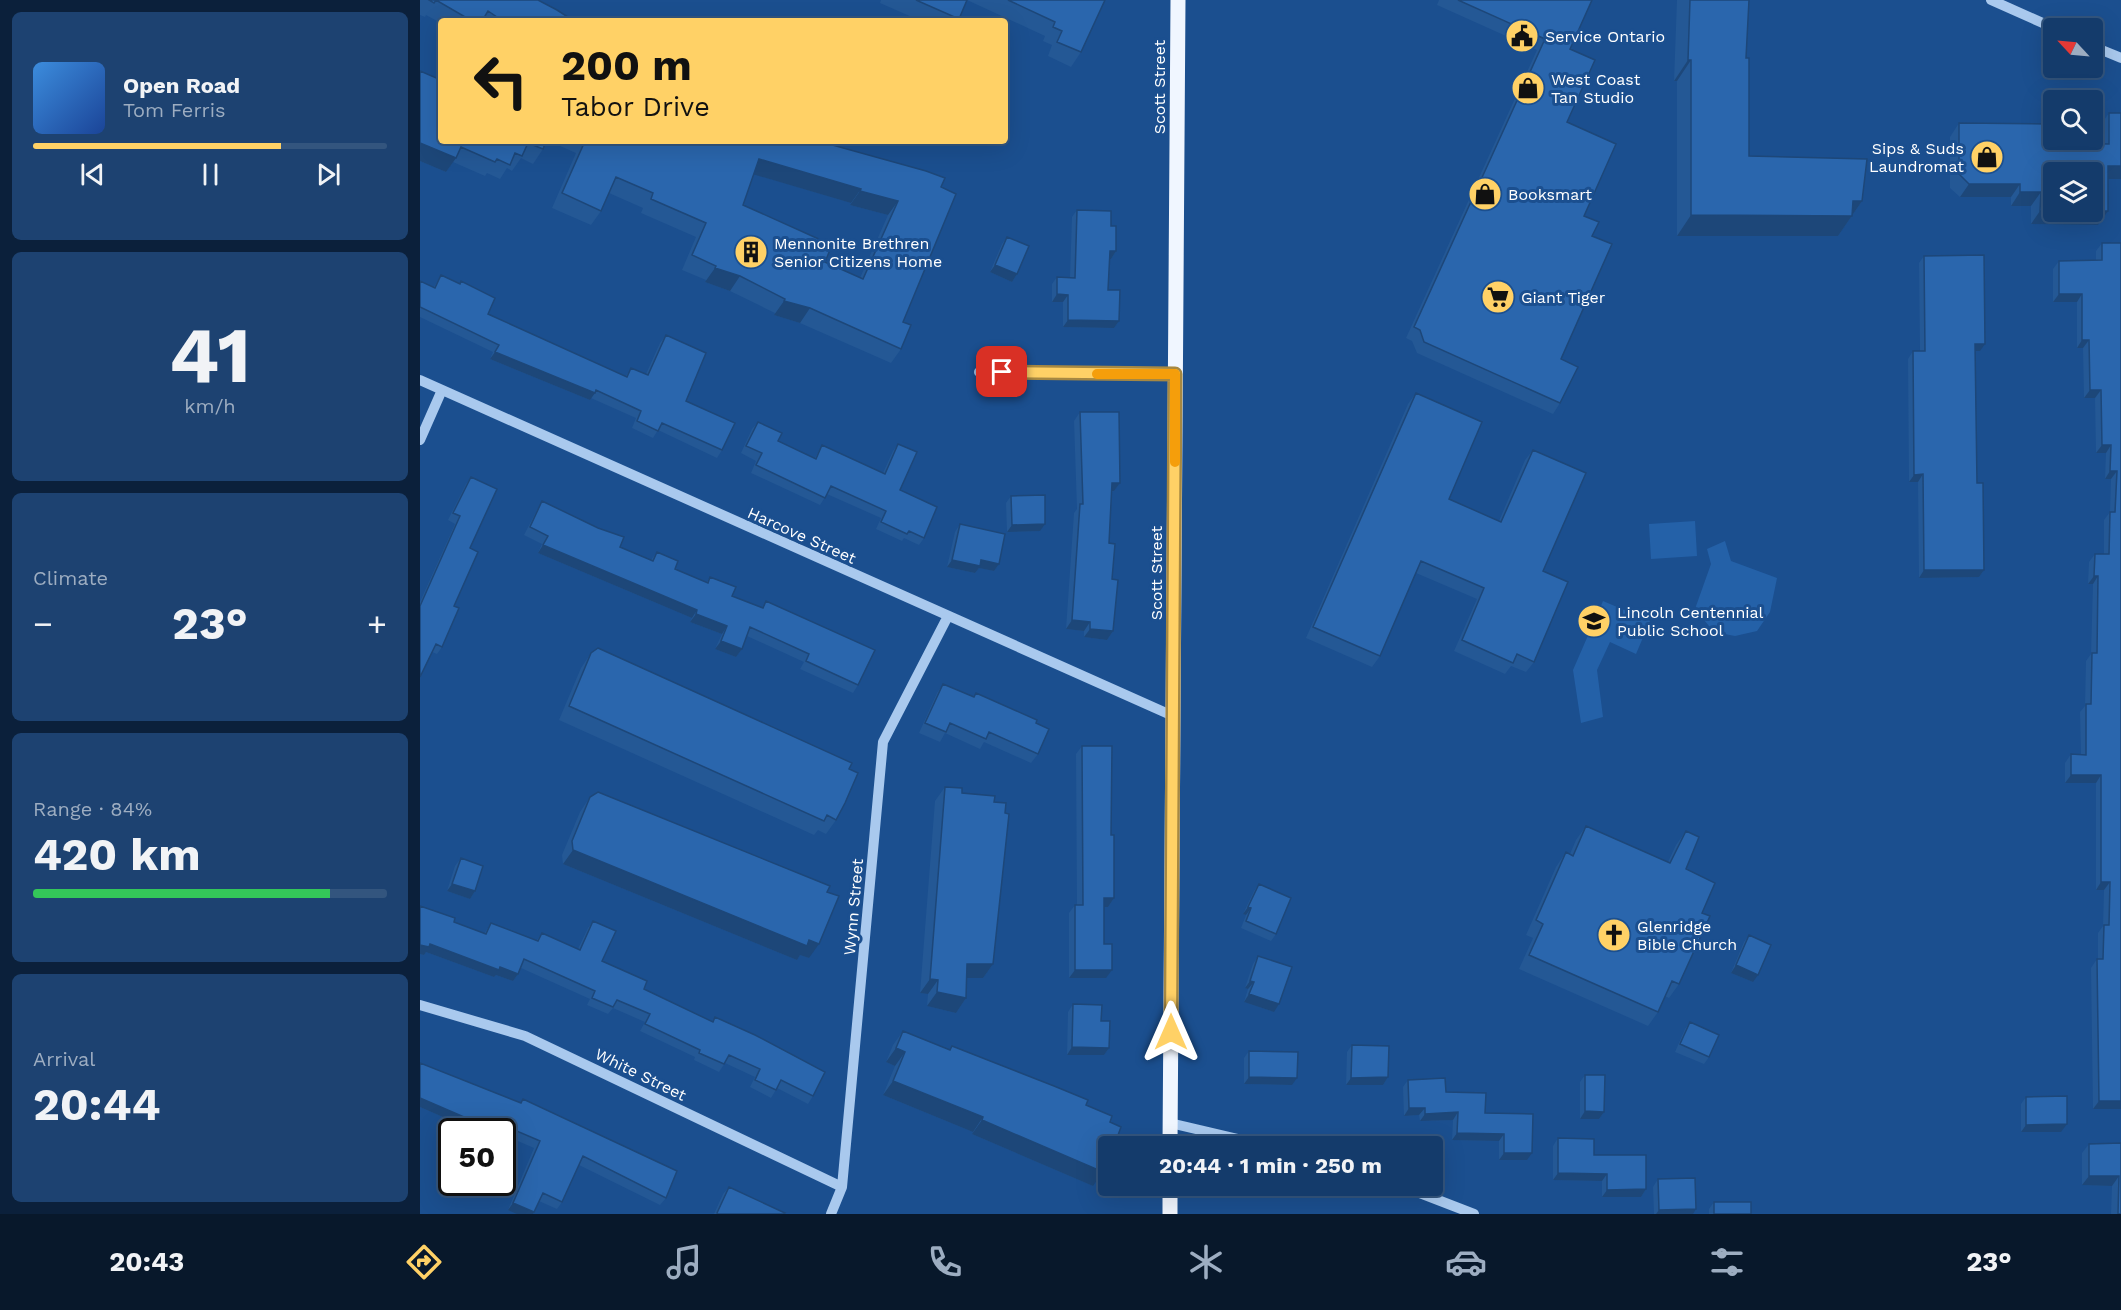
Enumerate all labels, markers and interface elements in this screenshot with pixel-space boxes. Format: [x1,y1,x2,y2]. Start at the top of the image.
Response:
public building icon: Service Ontario [1504,18,1540,54]
north arrow [2043,18,2103,78]
map controls [2043,18,2103,222]
place label: Service Ontario [1545,27,1665,46]
street label: Scott Street [1150,39,1169,134]
text: 200 m [561,41,692,90]
icon: left [462,42,540,120]
shop icon: West Coast Tan Studio [1510,70,1546,106]
place label: West Coast Tan Studio [1551,70,1641,107]
text: Open Road [123,73,240,98]
button: search [2043,90,2103,150]
text: Tabor Drive [561,91,710,123]
text: Tom Ferris [123,98,226,122]
place label: Sips & Suds Laundromat [1869,139,1964,176]
shop icon: Sips & Suds Laundromat [1969,139,2005,175]
icon: previous [76,158,109,191]
icon: pause [194,158,227,191]
icon: next [312,158,345,191]
button: layers [2043,162,2103,222]
shop icon: Booksmart [1467,176,1503,212]
place label: Booksmart [1508,185,1592,204]
building icon: Mennonite Brethren Senior Citizens Home [733,234,769,270]
place label: Mennonite Brethren Senior Citizens Home [774,234,942,271]
supermarket icon: Giant Tiger [1480,279,1516,315]
place label: Giant Tiger [1521,288,1606,307]
text: 41 [169,309,251,401]
pin [976,346,1027,397]
icon: arrive [985,355,1018,388]
text: km/h [184,394,236,418]
street label: Harcove Street [745,503,859,568]
street label: Scott Street [1147,525,1166,620]
text: Climate [33,566,108,590]
text: 23° [172,597,248,650]
school or university icon: Lincoln Centennial Public School [1576,603,1612,639]
place label: Lincoln Centennial Public School [1617,603,1764,640]
text: − [33,604,53,643]
text: + [367,604,387,643]
text: Range · 84% [33,797,152,821]
text: 420 km [33,828,201,881]
street label: Wynn Street [840,858,867,956]
church icon: Glenridge Bible Church [1596,917,1632,953]
place label: Glenridge Bible Church [1637,917,1737,954]
position arrow [1139,1000,1203,1064]
street label: White Street [592,1044,690,1105]
text: Arrival [33,1047,95,1071]
text: 20:44 [33,1078,161,1131]
speed limit sign: 50 [438,1118,516,1196]
text: 20:44 · 1 min · 250 m [1159,1153,1382,1178]
icon: directions [403,1241,445,1283]
icon: music [663,1241,705,1283]
icon: phone [924,1241,966,1283]
icon: climate [1185,1241,1227,1283]
icon: car [1445,1241,1487,1283]
icon: filters [1706,1241,1748,1283]
text: 20:43 [109,1246,184,1278]
text: 23° [1966,1246,2012,1278]

